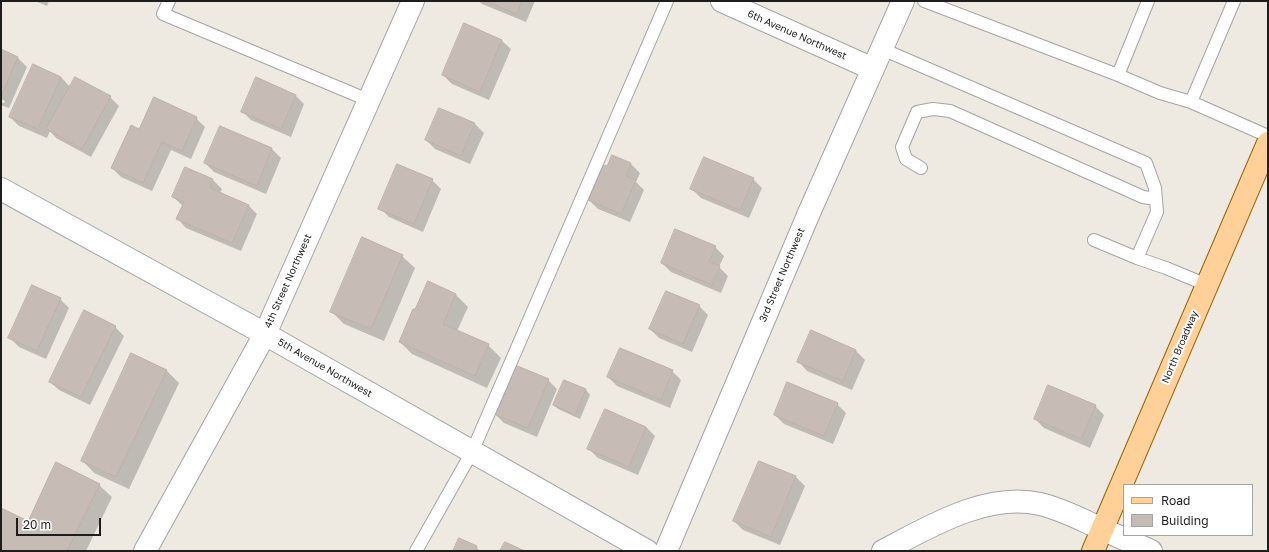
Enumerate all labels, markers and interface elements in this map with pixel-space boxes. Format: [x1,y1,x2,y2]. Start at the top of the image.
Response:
street label: 6th Avenue Northwest [746,8,848,62]
street label: 3rd Street Northwest [757,226,807,324]
street label: 4th Street Northwest [262,232,314,330]
street label: North Broadway [1159,309,1201,385]
street label: 5th Avenue Northwest [276,336,374,400]
legend [1123,484,1253,536]
text: Road [1161,493,1190,508]
scale bar [18,510,103,536]
text: Building [1161,513,1209,528]
text: 20 m [23,517,51,532]

